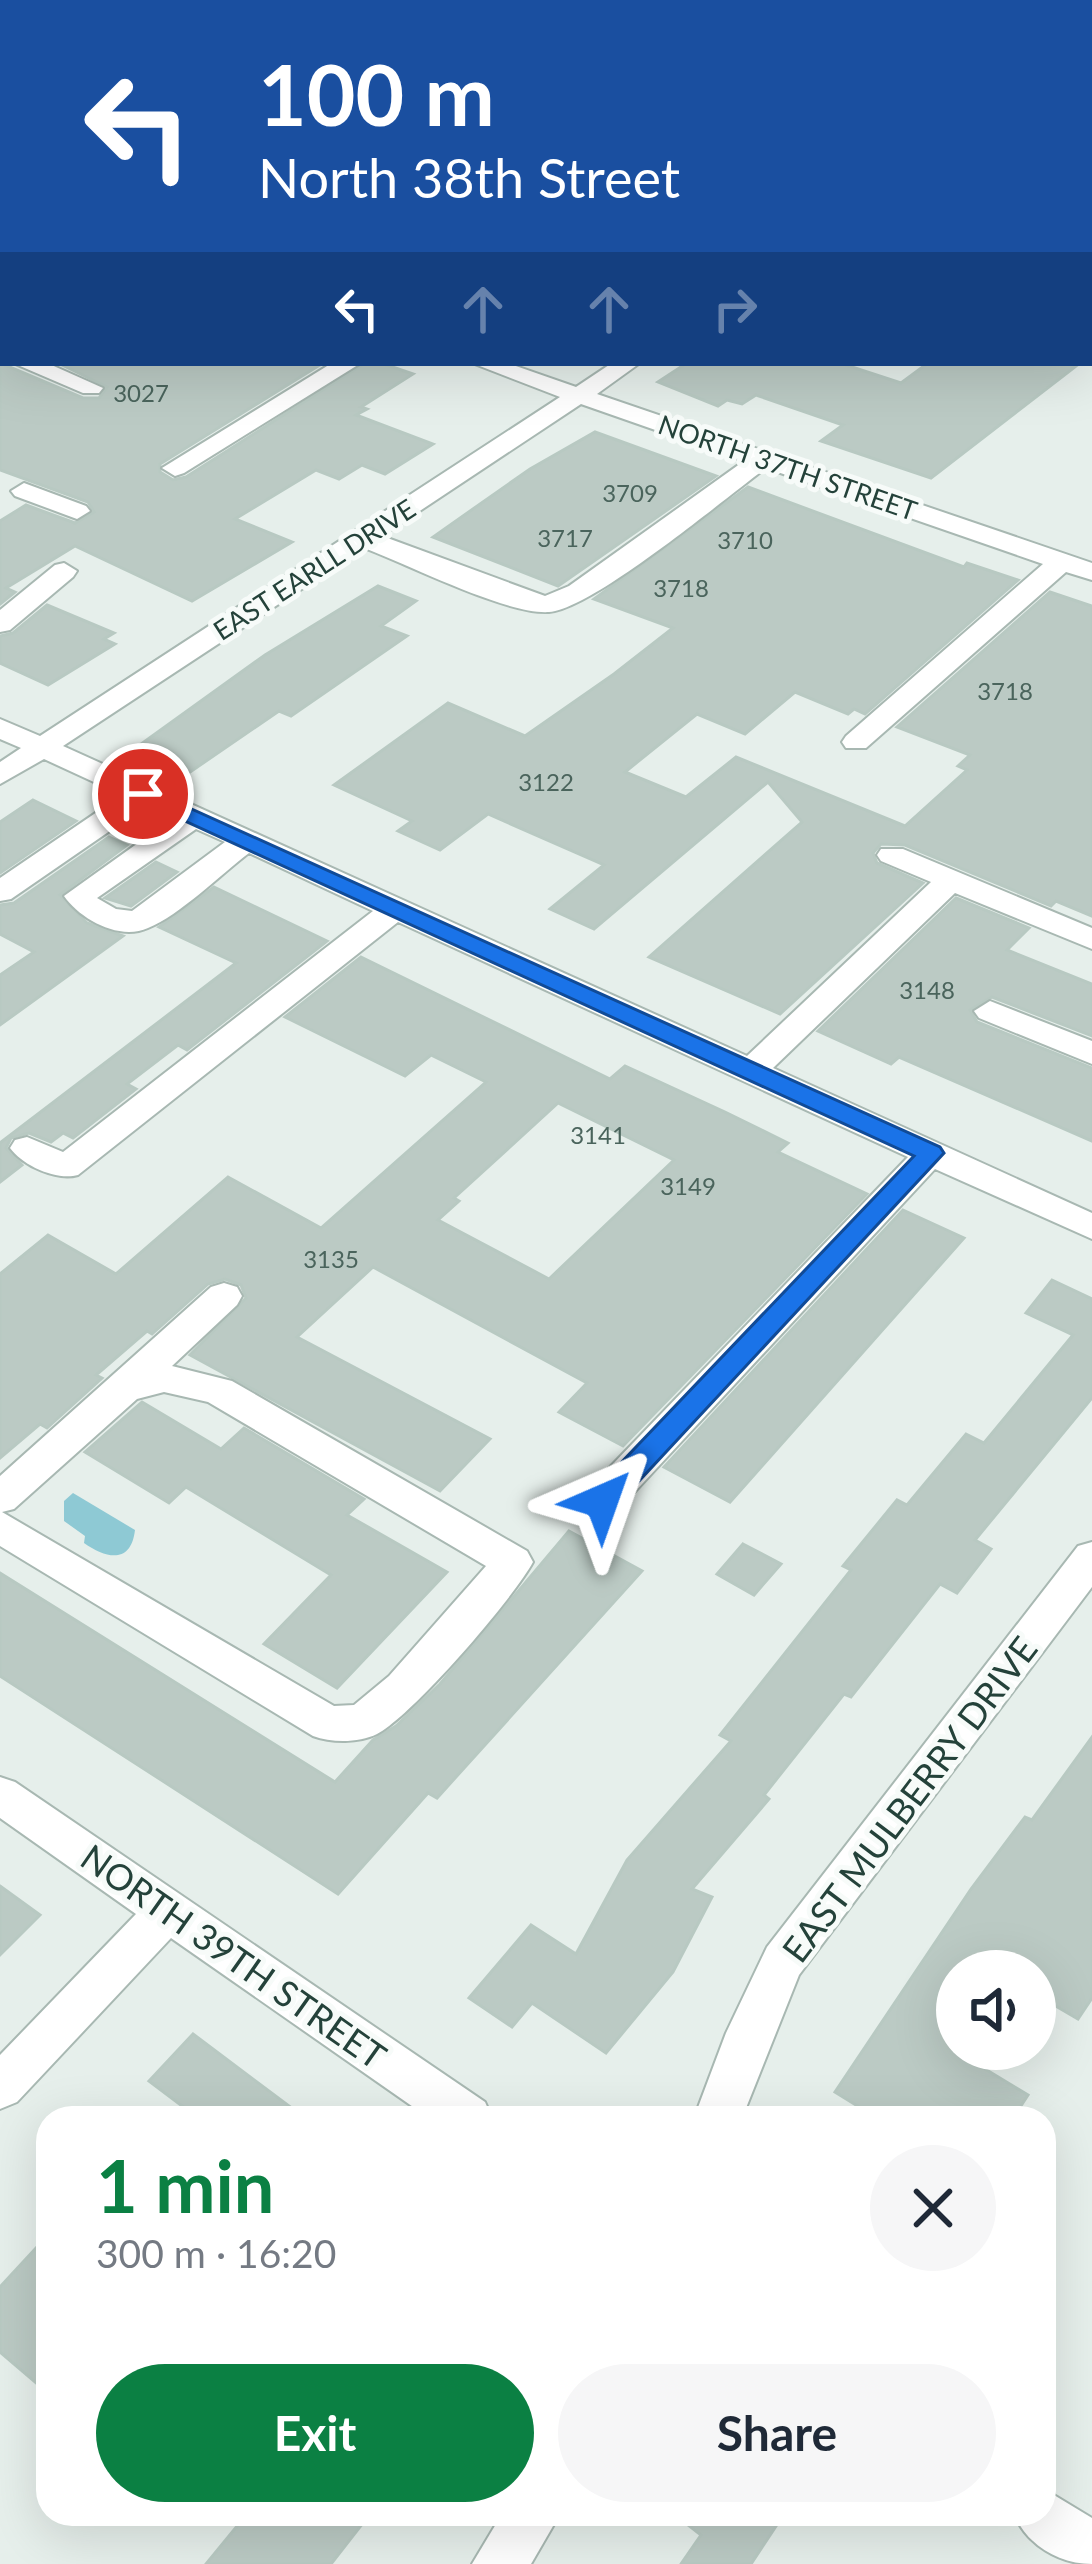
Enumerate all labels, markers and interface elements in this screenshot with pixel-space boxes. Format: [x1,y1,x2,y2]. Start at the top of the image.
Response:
text: 100 m [258,43,495,144]
icon: left [60,48,216,204]
text: North 38th Street [258,145,680,210]
icon: left [324,276,390,342]
icon: ahead [450,276,516,342]
icon: ahead [576,276,642,342]
icon: right [702,276,768,342]
house number: 3027 [113,378,169,407]
street label: NORTH 37TH STREET [654,407,922,527]
house number: 3709 [602,478,658,507]
street label: EAST EARLL DRIVE [207,491,421,647]
house number: 3717 [537,523,593,552]
house number: 3710 [717,525,773,554]
house number: 3718 [653,573,709,602]
house number: 3718 [977,676,1033,705]
pin [92,743,194,845]
icon: arrive [110,761,176,827]
house number: 3122 [518,767,574,796]
house number: 3148 [899,975,955,1004]
house number: 3141 [570,1120,626,1149]
house number: 3149 [660,1171,716,1200]
house number: 3135 [303,1244,359,1273]
position arrow [539,1438,665,1564]
street label: EAST MULBERRY DRIVE [772,1628,1046,1970]
street label: NORTH 39TH STREET [73,1834,395,2078]
map controls [936,1950,1056,2070]
button: sound [936,1950,1056,2070]
text: 1 min [96,2142,274,2228]
button: close [870,2145,996,2271]
text: 300 m · 16:20 [96,2230,336,2276]
button: Exit [96,2364,534,2502]
button: Share [558,2364,996,2502]

